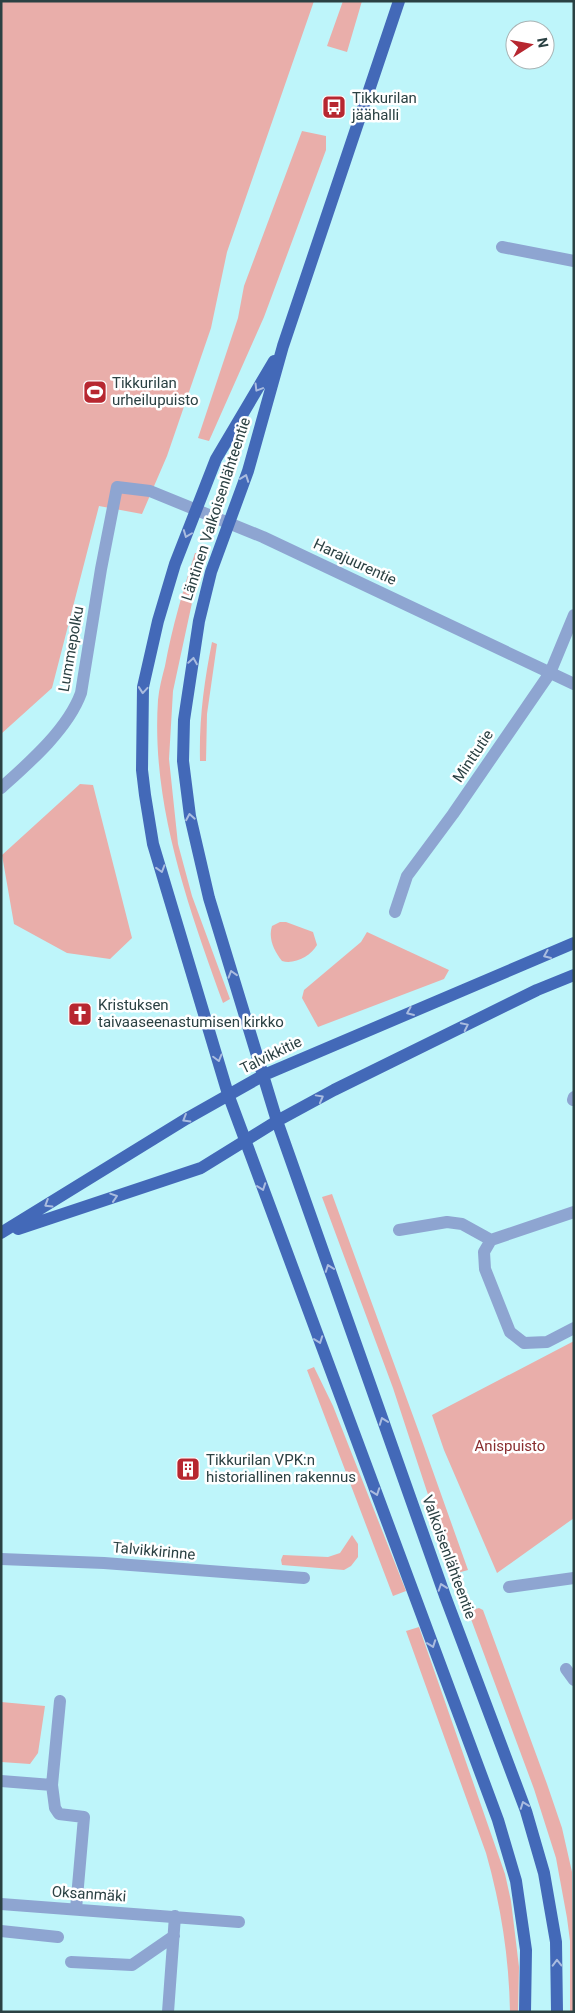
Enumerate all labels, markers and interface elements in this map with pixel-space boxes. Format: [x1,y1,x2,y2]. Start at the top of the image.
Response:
north arrow [505,20,555,70]
text: N [534,36,552,49]
place label: Tikkurilan jäähalli [351,89,417,124]
bus stop icon: Tikkurilan jäähalli [321,94,347,120]
place label: Tikkurilan urheilupuisto [112,374,199,409]
sports icon: Tikkurilan urheilupuisto [82,379,108,405]
one-way arrow [255,383,265,392]
street label: Läntinen Valkoisenlähteentie [178,415,254,603]
one-way arrow [239,474,249,483]
one-way arrow [182,529,192,537]
street label: Harajuurentie [311,535,399,589]
street label: Lummepolku [55,605,87,693]
one-way arrow [187,656,197,665]
one-way arrow [138,686,149,694]
street label: Minttutie [449,726,497,786]
one-way arrow [186,813,196,821]
one-way arrow [155,865,165,873]
one-way arrow [543,948,552,959]
one-way arrow [228,970,238,979]
place label: Kristuksen taivaaseenastumisen kirkko [98,996,284,1031]
church icon: Kristuksen taivaaseenastumisen kirkko [67,1001,93,1027]
one-way arrow [406,1006,415,1017]
one-way arrow [460,1021,469,1032]
street label: Talvikkitie [237,1032,305,1078]
one-way arrow [213,1054,223,1062]
one-way arrow [314,1094,323,1104]
one-way arrow [182,1112,191,1122]
one-way arrow [256,1183,266,1191]
one-way arrow [110,1193,118,1203]
one-way arrow [44,1198,53,1208]
one-way arrow [325,1265,335,1273]
one-way arrow [313,1335,323,1343]
one-way arrow [379,1418,389,1426]
park label: Anispuisto [475,1437,545,1455]
place label: Tikkurilan VPK:n historiallinen rakennus [206,1451,356,1486]
building icon: Tikkurilan VPK:n historiallinen rakennus [175,1456,201,1482]
one-way arrow [370,1487,380,1496]
street label: Valkoisenlähteentie [418,1493,480,1621]
street label: Talvikkirinne [112,1538,196,1564]
one-way arrow [438,1583,448,1592]
one-way arrow [426,1639,436,1648]
one-way arrow [520,1801,530,1809]
street label: Oksanmäki [51,1882,127,1906]
one-way arrow [551,1959,562,1967]

